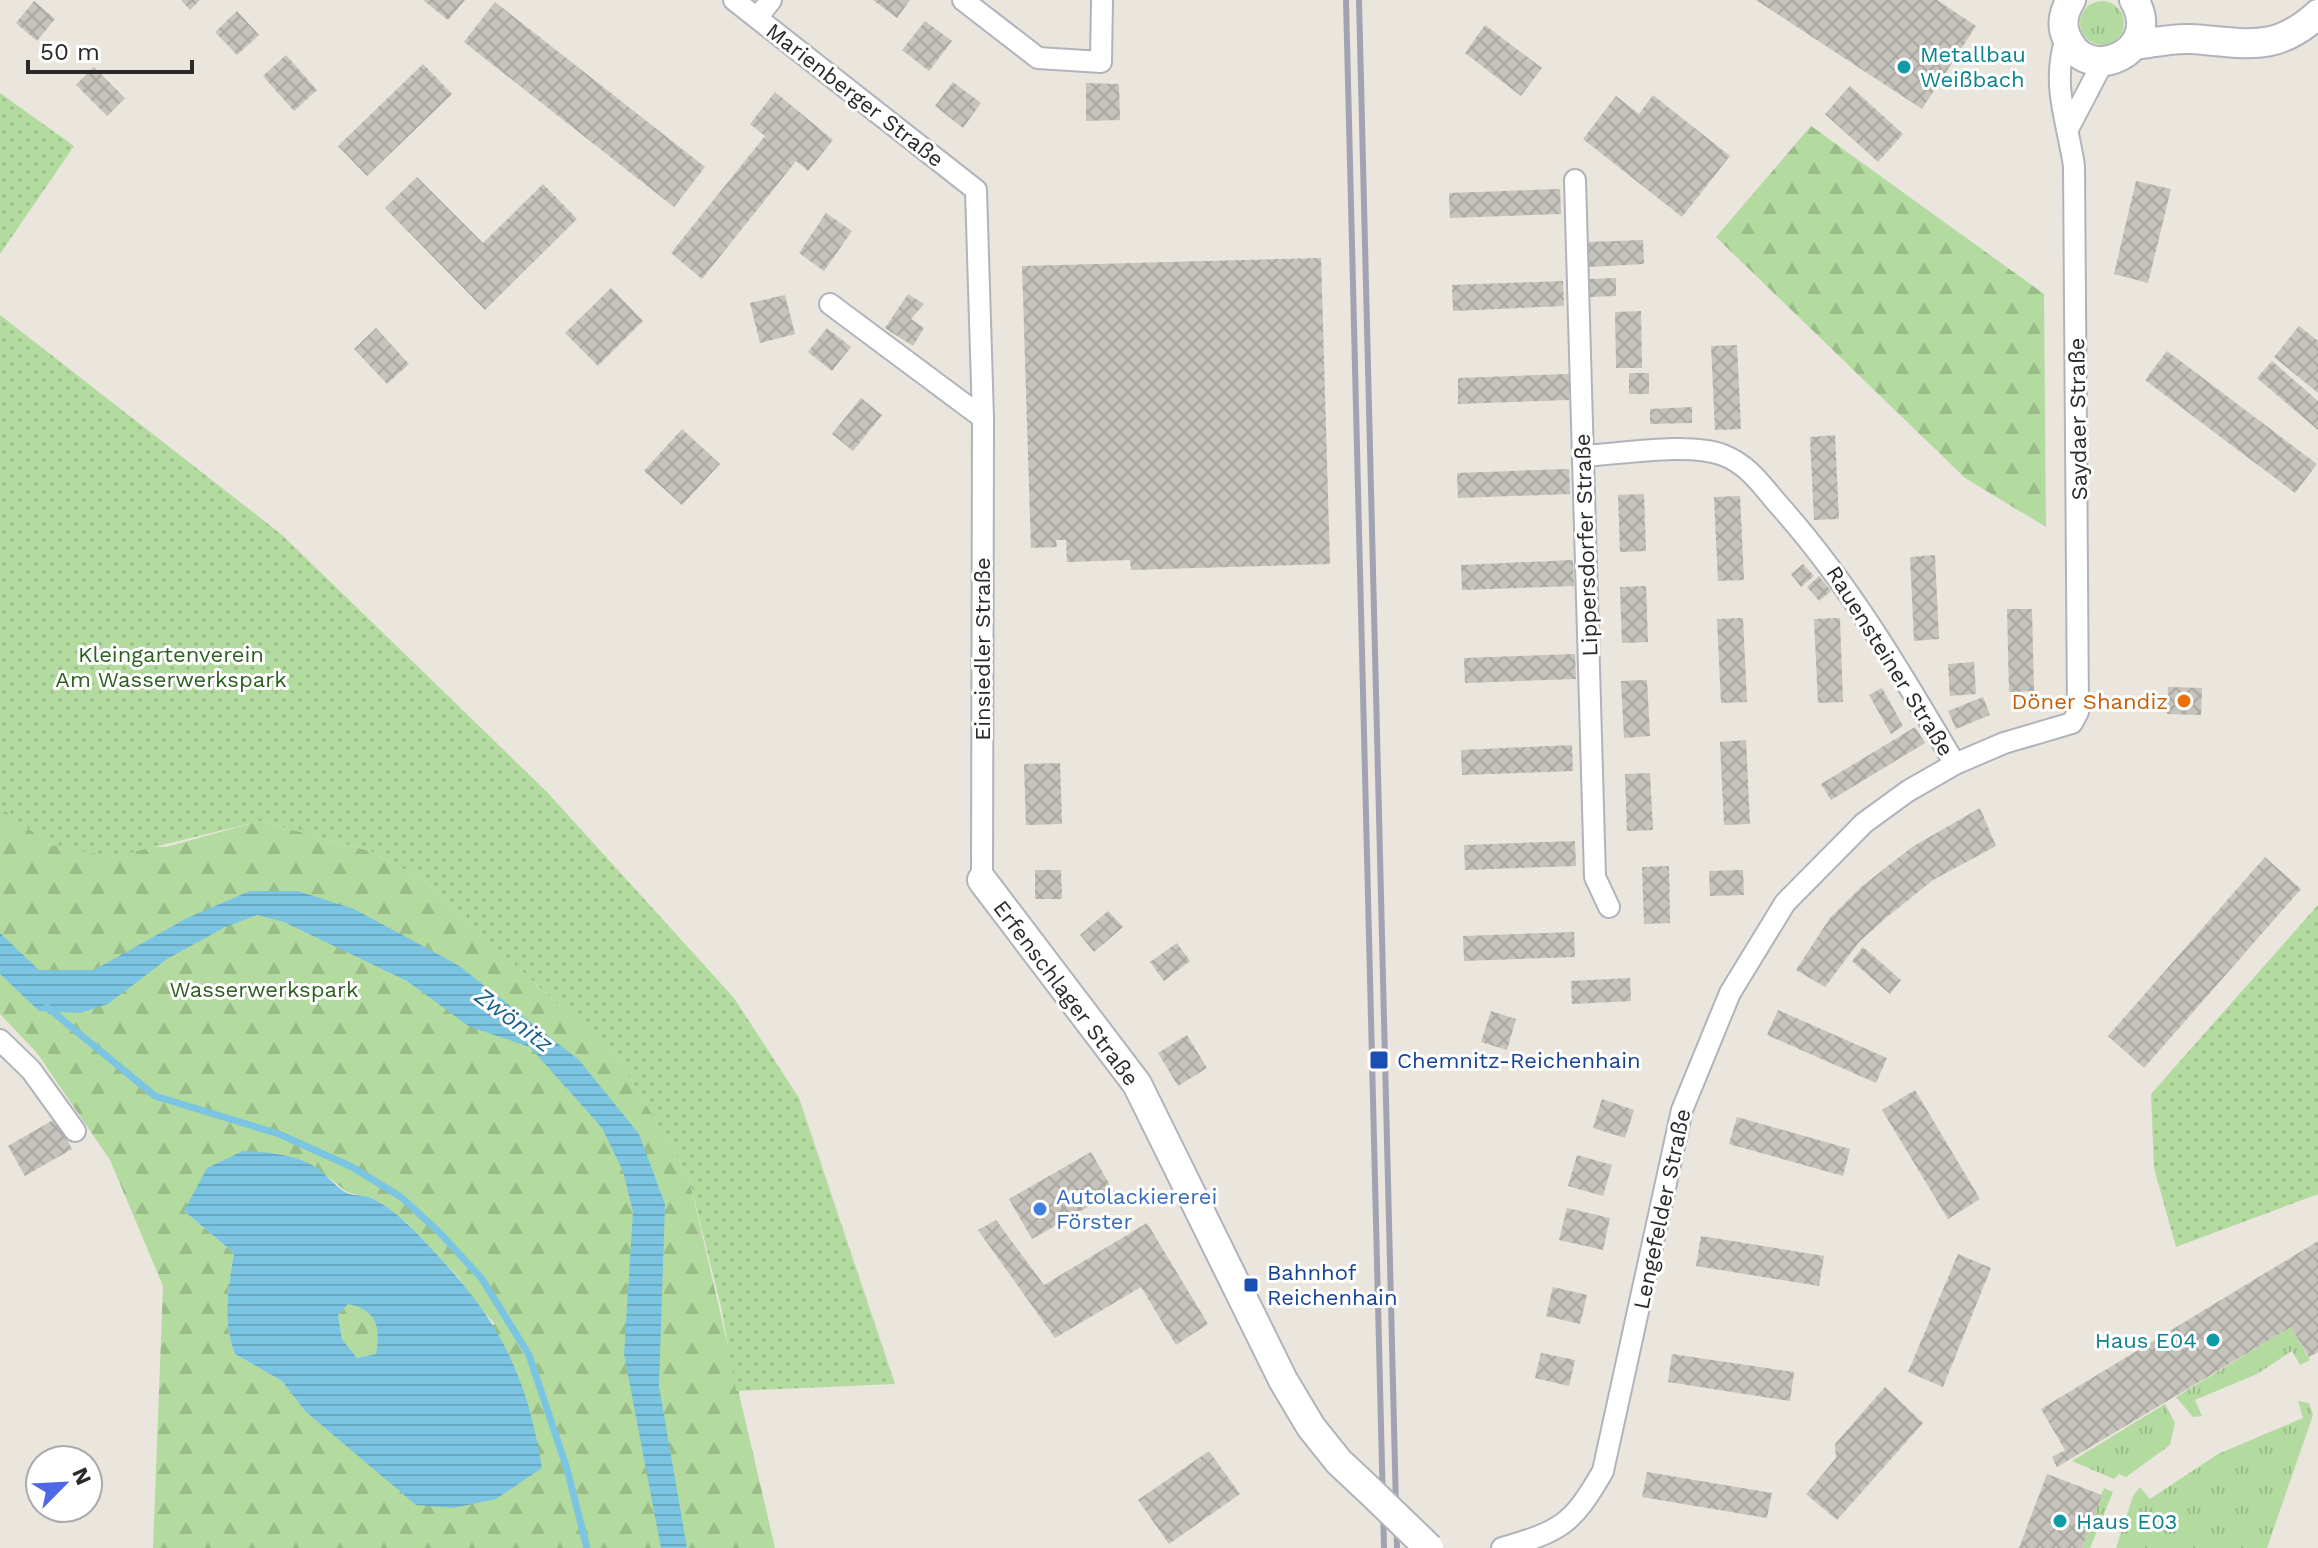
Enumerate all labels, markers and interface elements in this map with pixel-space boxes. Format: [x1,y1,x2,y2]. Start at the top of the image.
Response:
street label: Marienberger Straße [761,18,949,172]
scale bar [28,24,192,74]
text: 50 m [40,38,100,66]
place label: Metallbau Weißbach [1920,42,2026,92]
marker: Metallbau Weißbach [1895,58,1913,76]
street label: Saydaer Straße [2064,337,2092,501]
street label: Lippersdorfer Straße [1570,433,1602,657]
street label: Einsiedler Straße [970,557,995,741]
street label: Rauensteiner Straße [1821,561,1959,761]
park label: Kleingartenverein Am Wasserwerkspark [55,642,287,692]
place label: Döner Shandiz [2011,689,2168,714]
marker: Döner Shandiz [2175,692,2193,710]
street label: Erfenschlager Straße [988,895,1144,1091]
park label: Wasserwerkspark [170,977,358,1002]
water label: Zwönitz [469,981,559,1059]
place label: Chemnitz-Reichenhain [1397,1048,1641,1073]
marker: Chemnitz-Reichenhain [1368,1049,1390,1071]
street label: Lengefelder Straße [1629,1106,1695,1312]
place label: Autolackiererei Förster [1056,1184,1217,1234]
marker: Autolackiererei Förster [1031,1200,1049,1218]
place label: Bahnhof Reichenhain [1267,1260,1398,1310]
marker: Bahnhof Reichenhain [1242,1276,1260,1294]
place label: Haus E04 [2095,1328,2197,1353]
marker: Haus E04 [2204,1331,2222,1349]
north arrow [24,1444,104,1524]
text: N [67,1464,97,1489]
place label: Haus E03 [2076,1509,2177,1534]
marker: Haus E03 [2051,1512,2069,1530]

